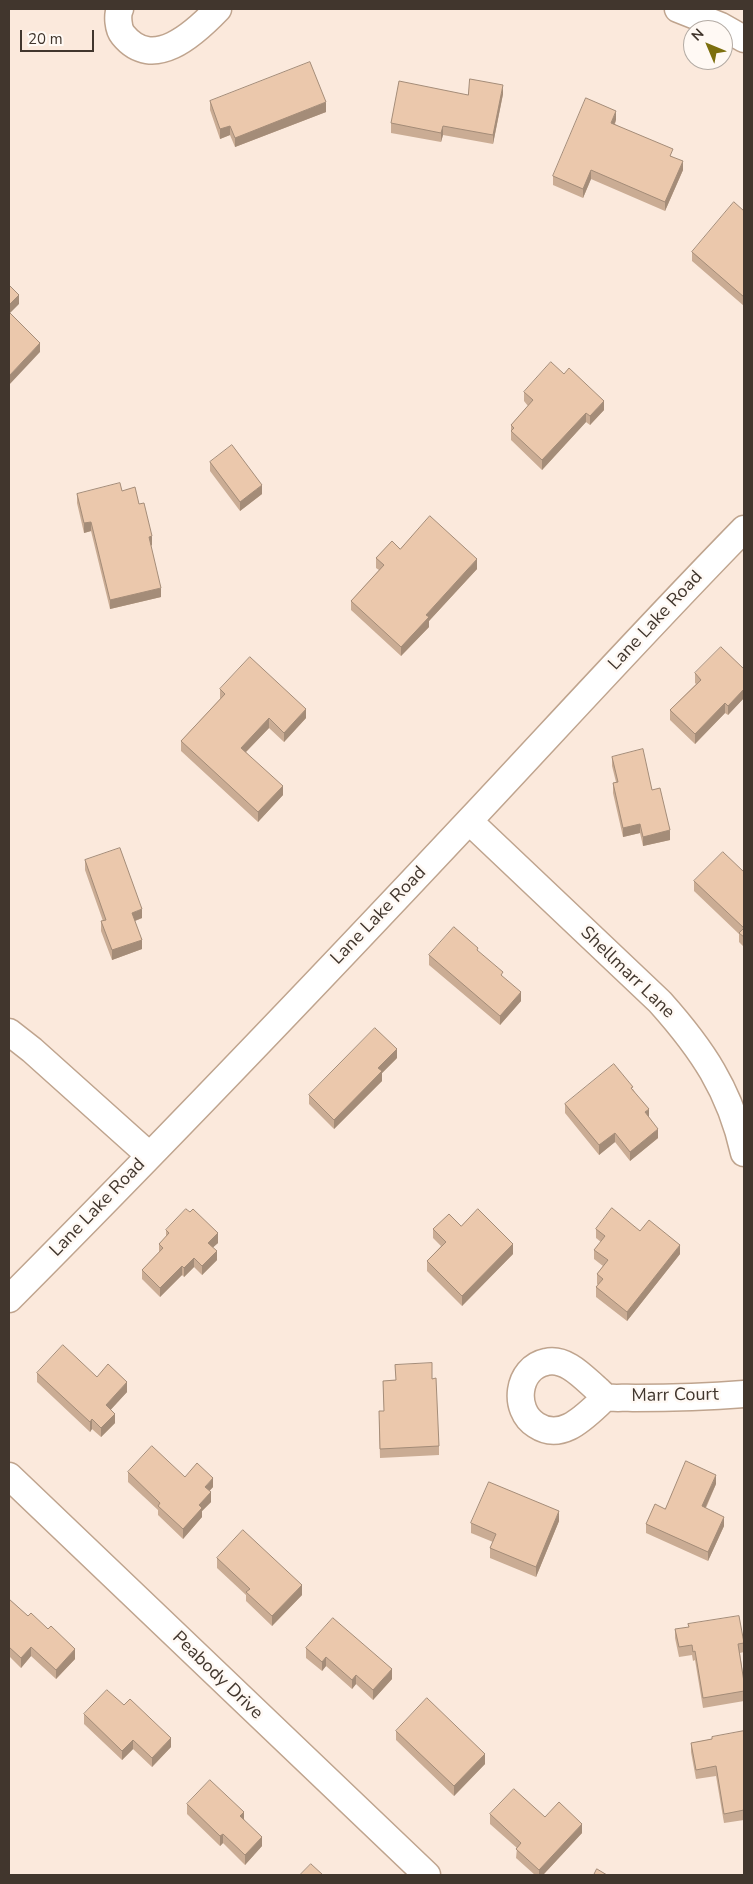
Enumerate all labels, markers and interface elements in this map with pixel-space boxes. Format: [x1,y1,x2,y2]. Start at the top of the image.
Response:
scale bar [22,20,96,52]
north arrow [683,20,733,70]
text: N [687,24,708,45]
text: 20 m [28,29,63,49]
street label: Lane Lake Road [604,567,708,675]
street label: Lane Lake Road [327,862,431,970]
street label: Shellmarr Lane [575,922,679,1024]
street label: Lane Lake Road [46,1154,150,1262]
street label: Marr Court [631,1384,719,1408]
street label: Peabody Drive [167,1627,267,1725]

